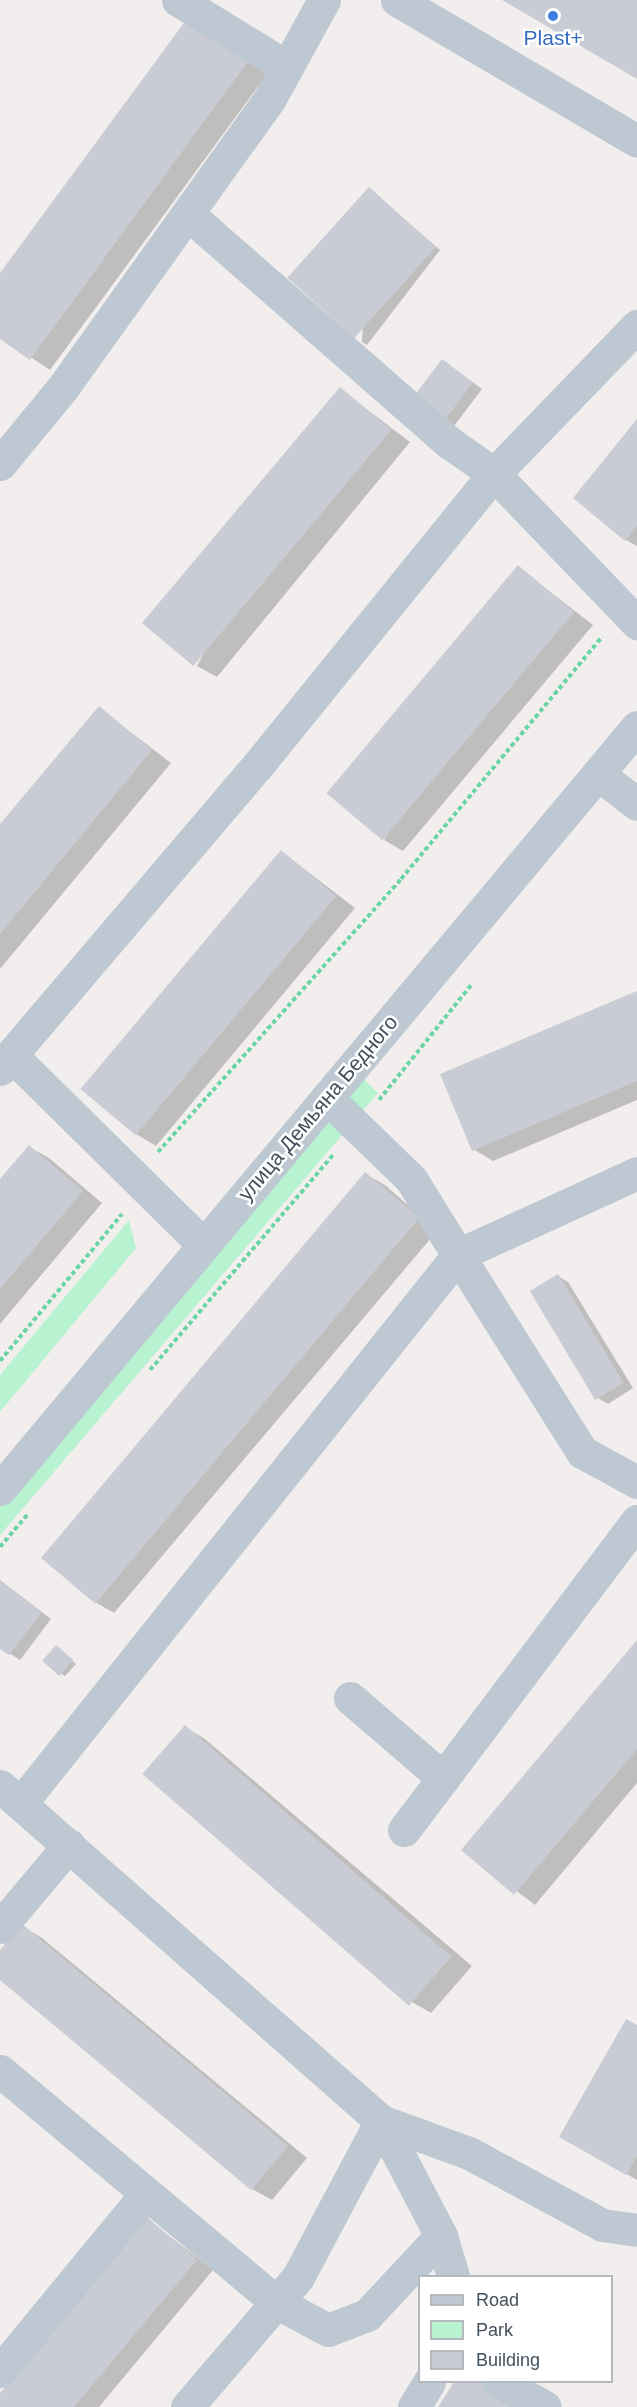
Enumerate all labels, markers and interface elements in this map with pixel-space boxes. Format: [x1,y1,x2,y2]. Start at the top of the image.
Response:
marker: Plast+ [546,9,560,23]
place label: Plast+ [524,25,582,51]
street label: улица Демьяна Бедного [233,1010,403,1206]
legend [418,2275,613,2383]
text: Road [476,2290,519,2310]
text: Park [476,2320,513,2340]
text: Building [476,2350,540,2370]

